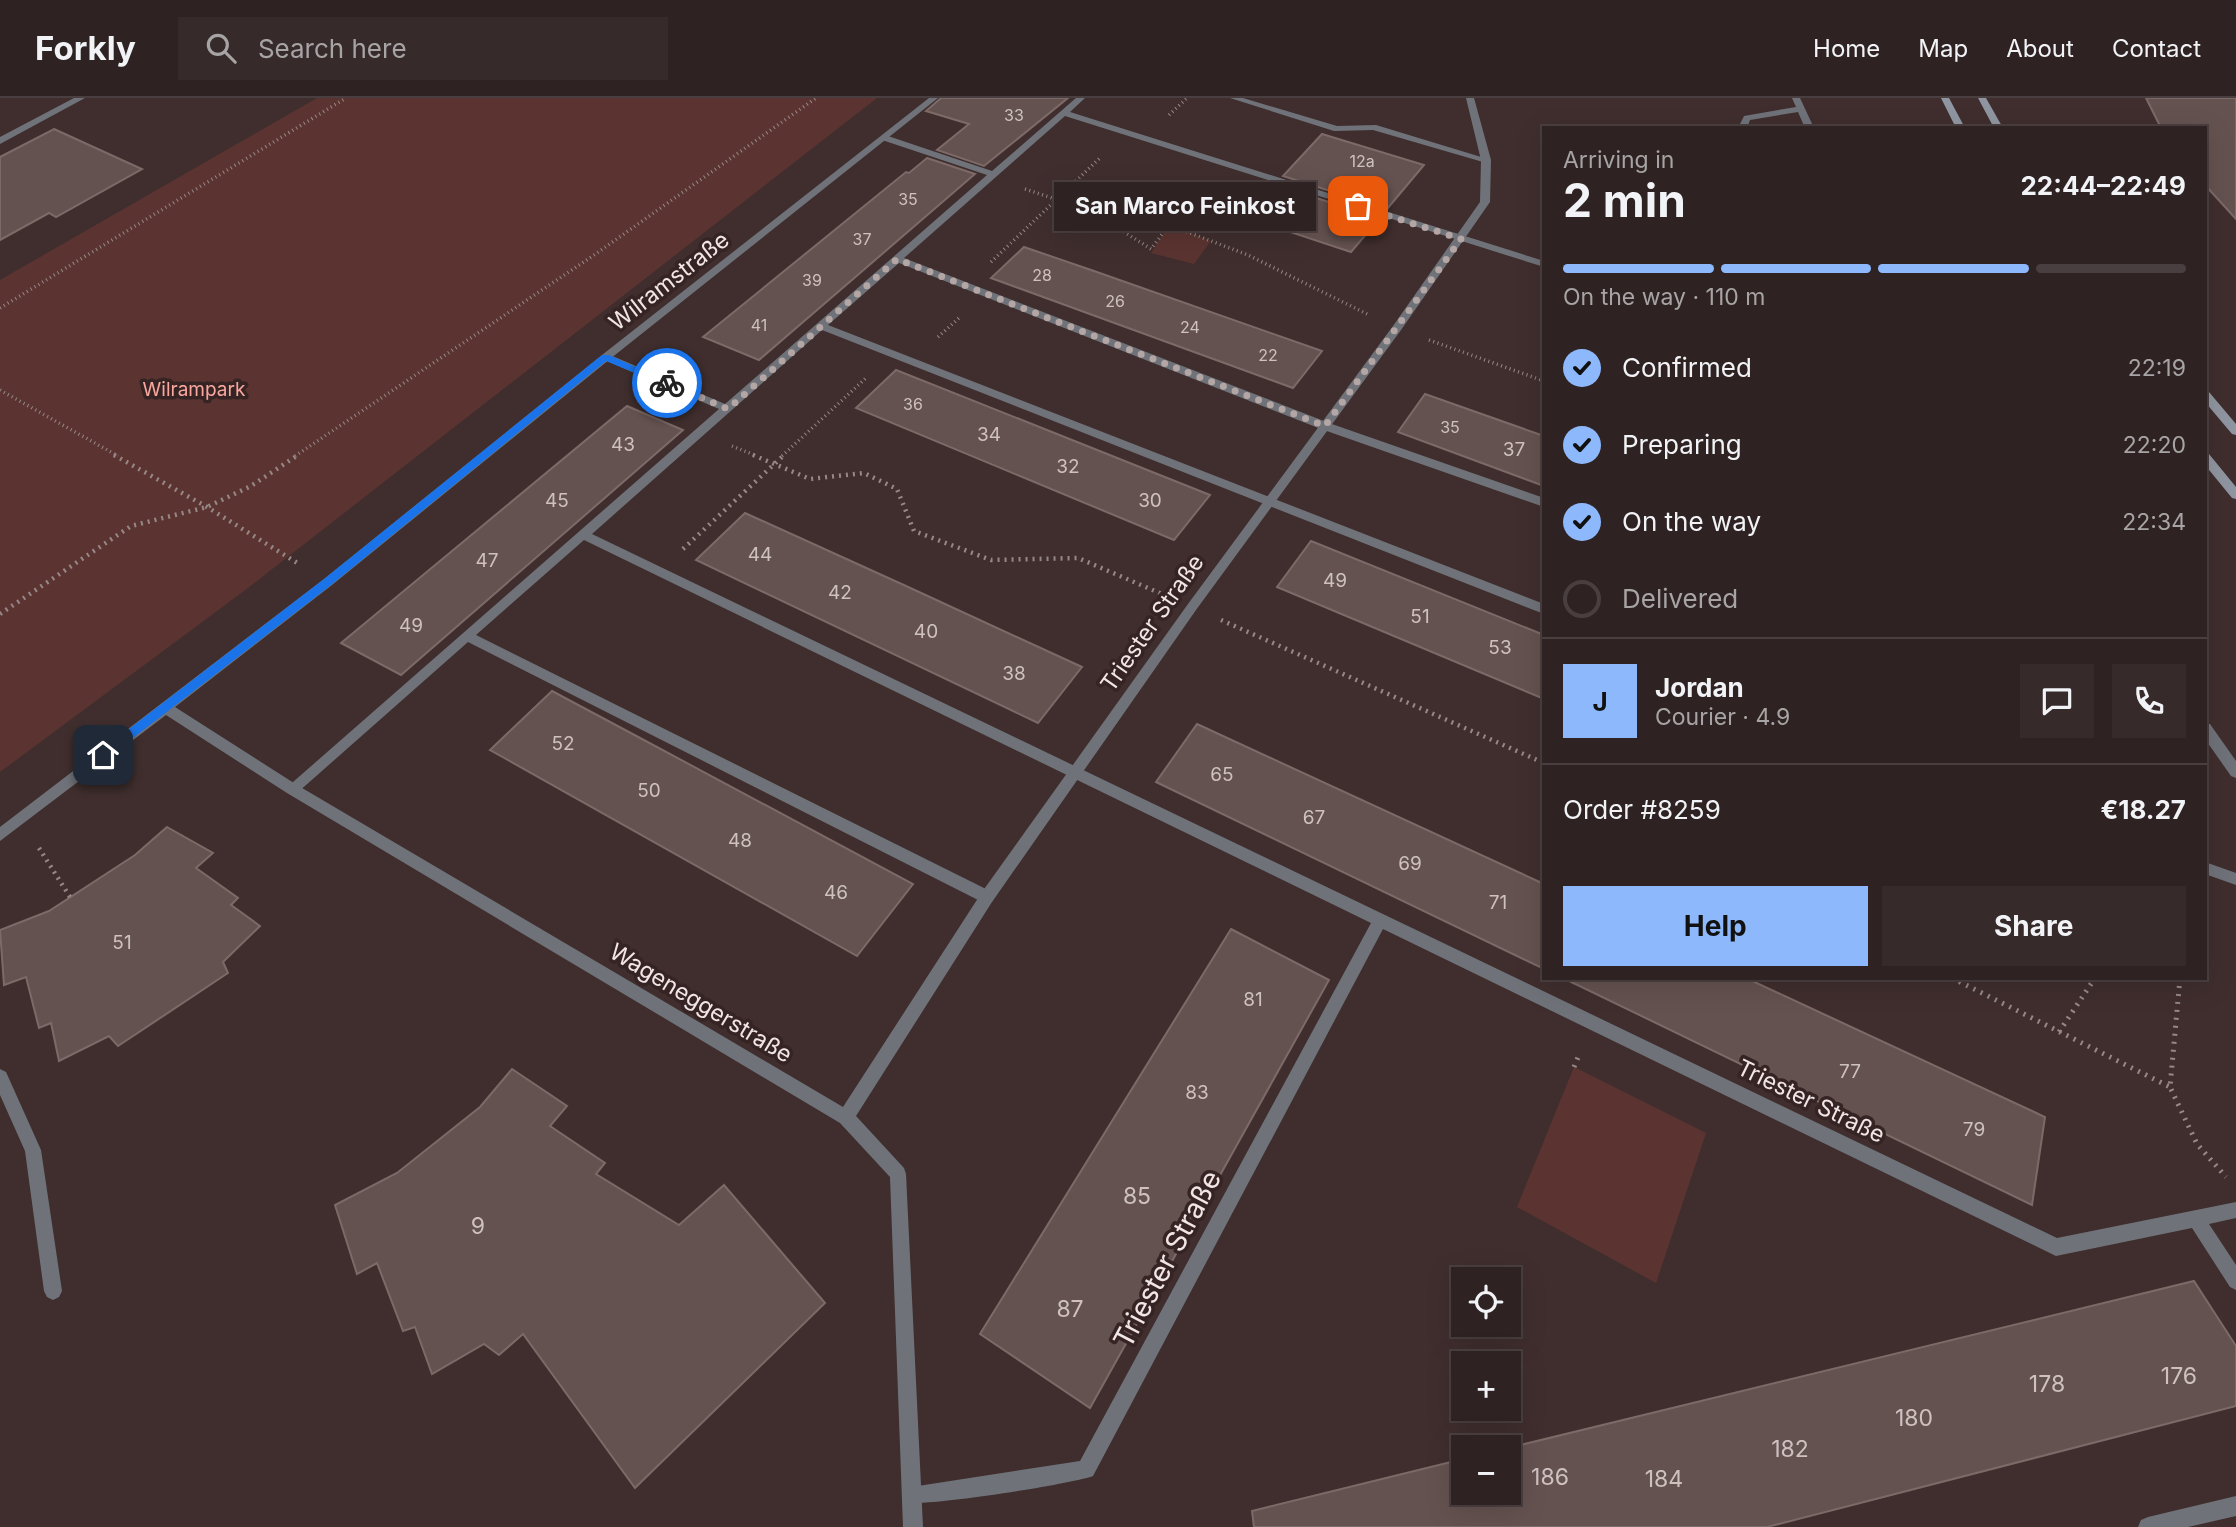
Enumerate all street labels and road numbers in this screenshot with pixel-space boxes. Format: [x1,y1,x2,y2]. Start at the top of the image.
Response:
street label: Wilramstraße [604,226,734,336]
street label: Triester Straße [1094,549,1210,697]
street label: Wageneggerstraße [605,937,797,1069]
street label: Triester Straße [1733,1053,1889,1149]
street label: Triester Straße [1106,1165,1228,1353]

